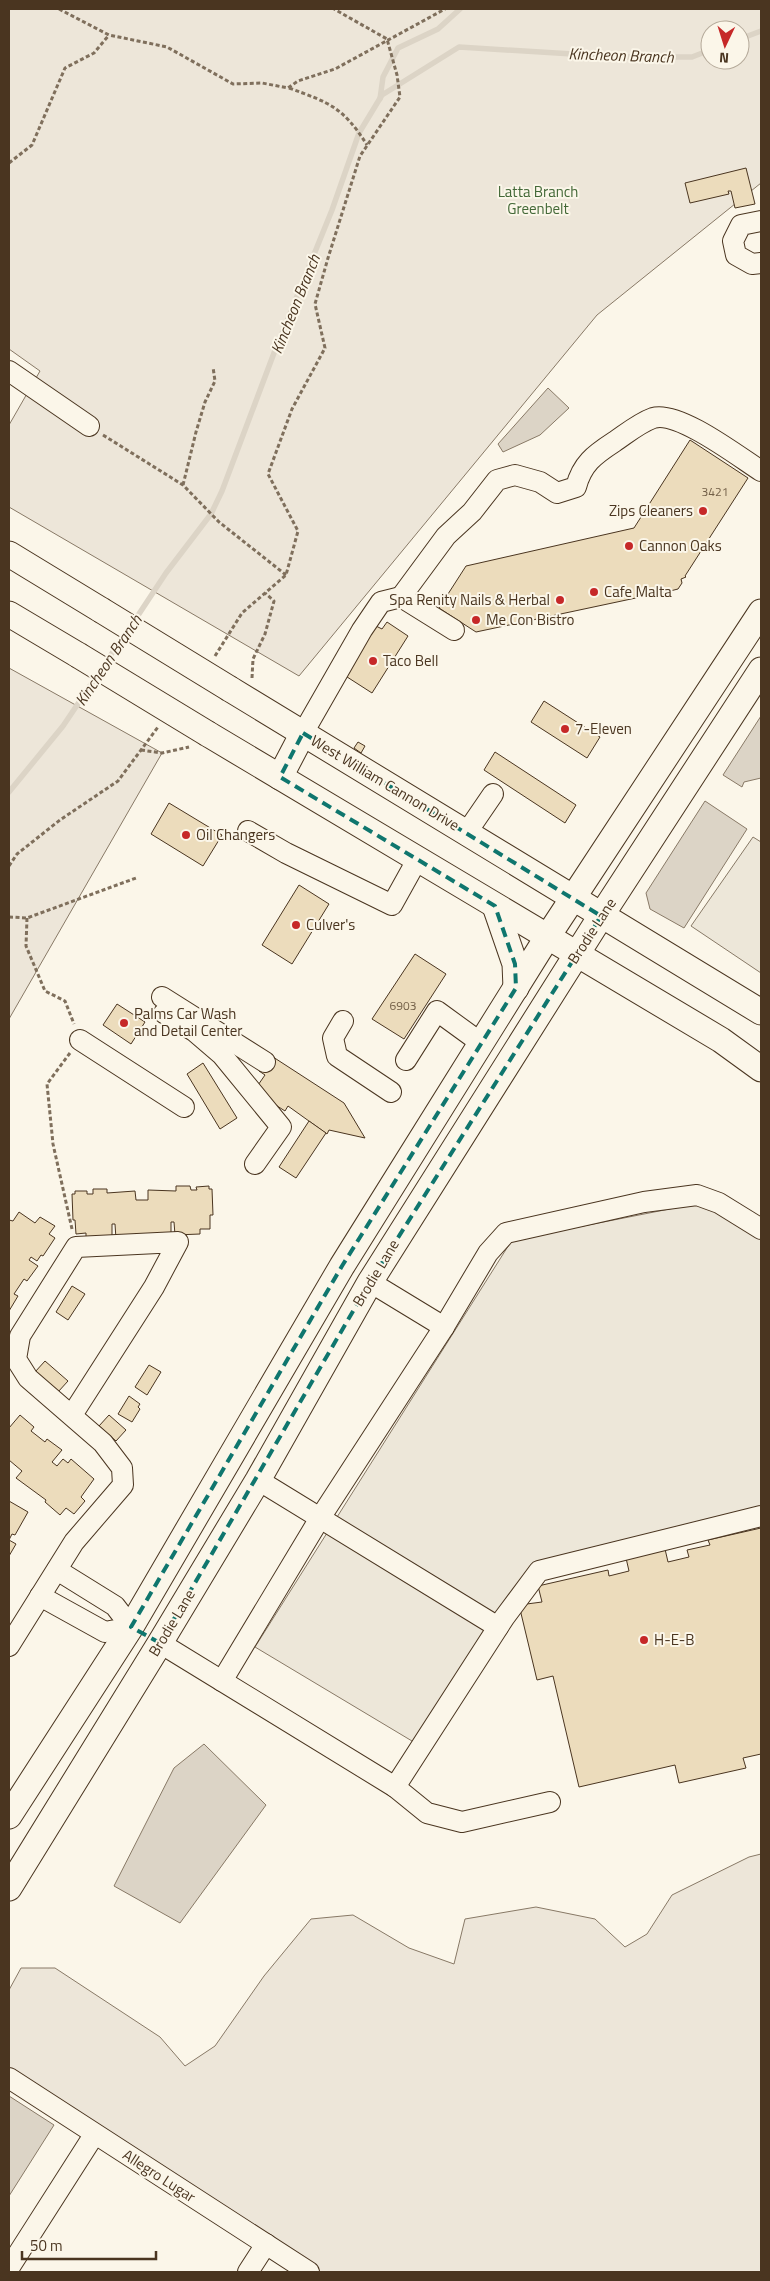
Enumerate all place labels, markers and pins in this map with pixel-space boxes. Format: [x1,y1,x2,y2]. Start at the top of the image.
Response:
place label: Zips Cleaners [609,499,693,522]
marker: Zips Cleaners [697,505,709,517]
place label: Cannon Oaks [639,534,722,557]
marker: Cannon Oaks [623,540,635,552]
place label: Cafe Malta [604,580,672,603]
marker: Cafe Malta [588,586,600,598]
place label: Spa Renity Nails & Herbal [389,588,550,611]
marker: Spa Renity Nails & Herbal [554,594,566,606]
place label: Me Con Bistro [486,608,574,631]
marker: Me Con Bistro [470,614,482,626]
place label: Taco Bell [383,649,439,672]
marker: Taco Bell [367,655,379,667]
place label: 7-Eleven [575,717,632,740]
marker: 7-Eleven [559,723,571,735]
place label: Oil Changers [196,823,275,846]
marker: Oil Changers [180,829,192,841]
place label: Culver's [306,913,355,936]
marker: Culver's [290,919,302,931]
place label: Palms Car Wash and Detail Center [134,1002,242,1042]
marker: Palms Car Wash and Detail Center [118,1017,130,1029]
place label: H-E-B [654,1628,695,1651]
marker: H-E-B [638,1634,650,1646]

